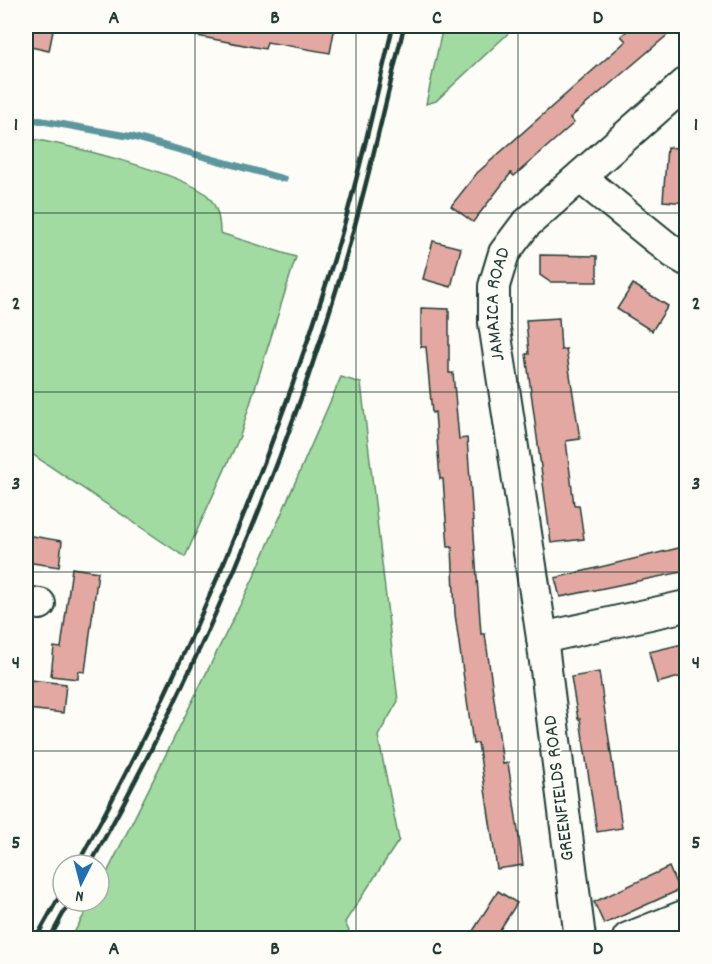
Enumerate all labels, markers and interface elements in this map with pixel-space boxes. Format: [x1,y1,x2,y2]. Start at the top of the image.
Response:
text: A [109,5,120,33]
text: B [270,5,280,33]
text: C [432,5,442,33]
text: D [593,5,604,33]
text: 1 [14,112,18,140]
text: 1 [694,112,698,140]
street label: JAMAICA ROAD [480,244,519,363]
text: 2 [12,291,20,319]
text: 2 [692,291,700,319]
text: 3 [12,471,20,499]
text: 3 [692,471,700,499]
text: 4 [12,650,20,678]
text: 4 [692,650,700,678]
street label: GREENFIELDS ROAD [537,714,583,862]
text: 5 [11,830,21,858]
text: 5 [691,830,701,858]
north arrow [51,853,111,913]
text: N [74,884,85,907]
text: A [109,936,120,964]
text: B [270,936,280,964]
text: C [432,936,442,964]
text: D [593,936,604,964]

